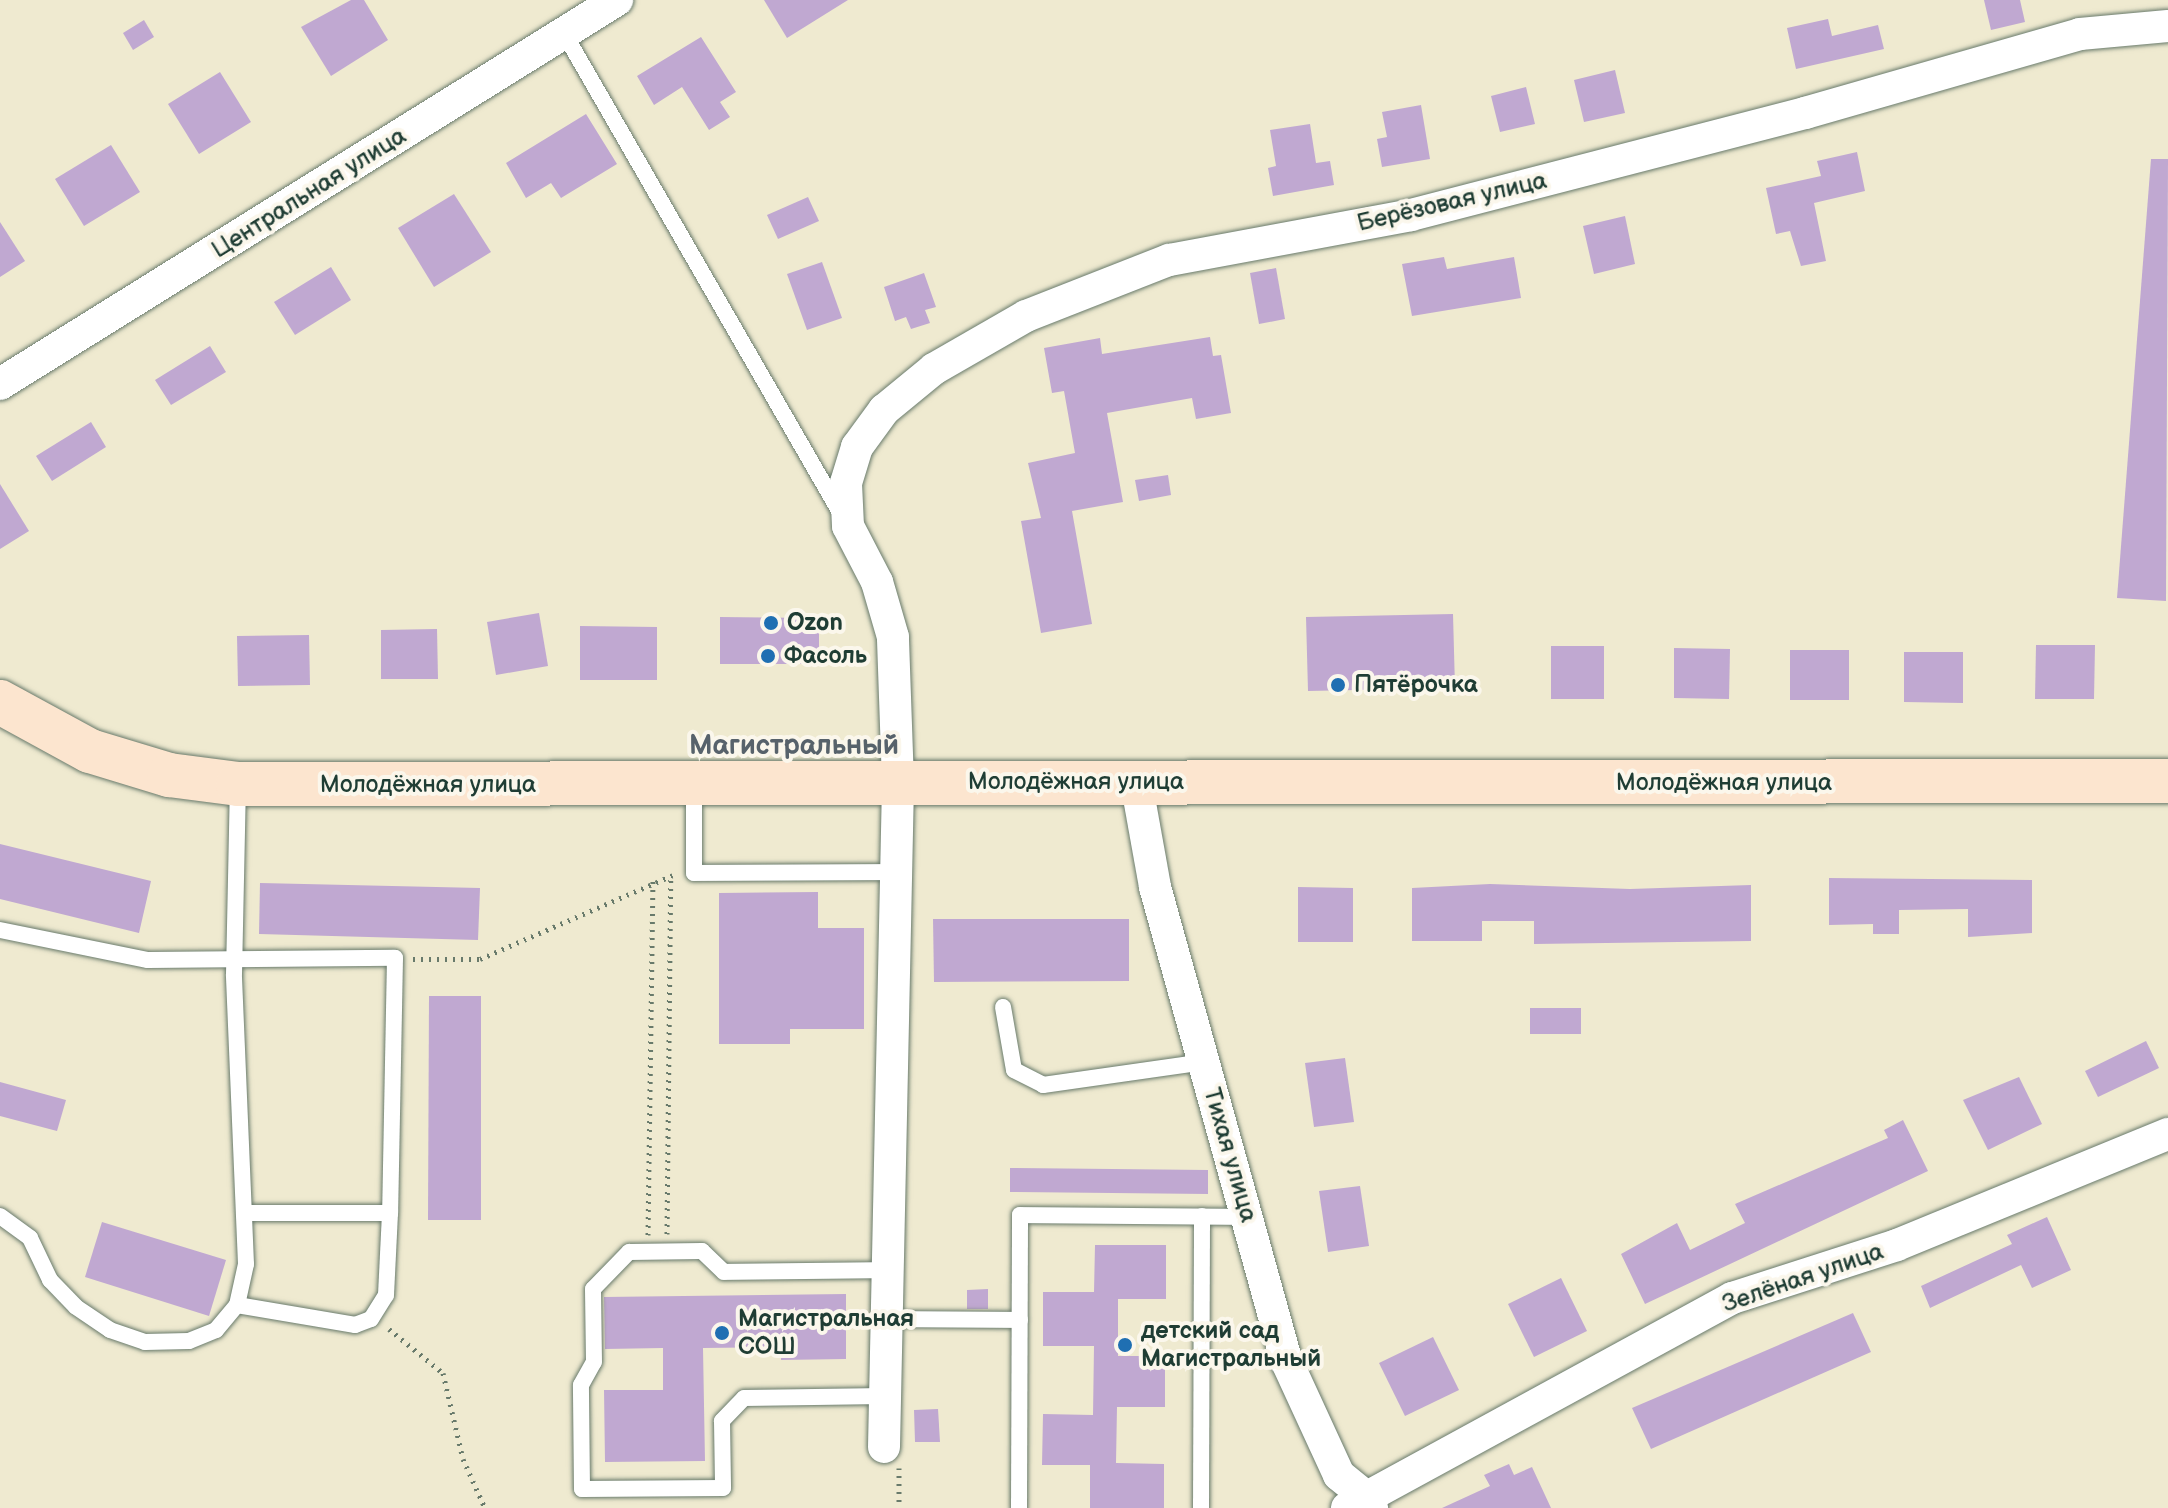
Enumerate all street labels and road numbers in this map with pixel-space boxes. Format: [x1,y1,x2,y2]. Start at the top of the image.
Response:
street label: Центральная улица [207,122,411,264]
street label: Берёзовая улица [1354,166,1550,238]
street label: Молодёжная улица [968,768,1184,796]
street label: Молодёжная улица [1616,769,1832,797]
street label: Молодёжная улица [320,771,536,799]
street label: Тихая улица [1197,1085,1263,1225]
street label: Зелёная улица [1719,1237,1887,1319]

